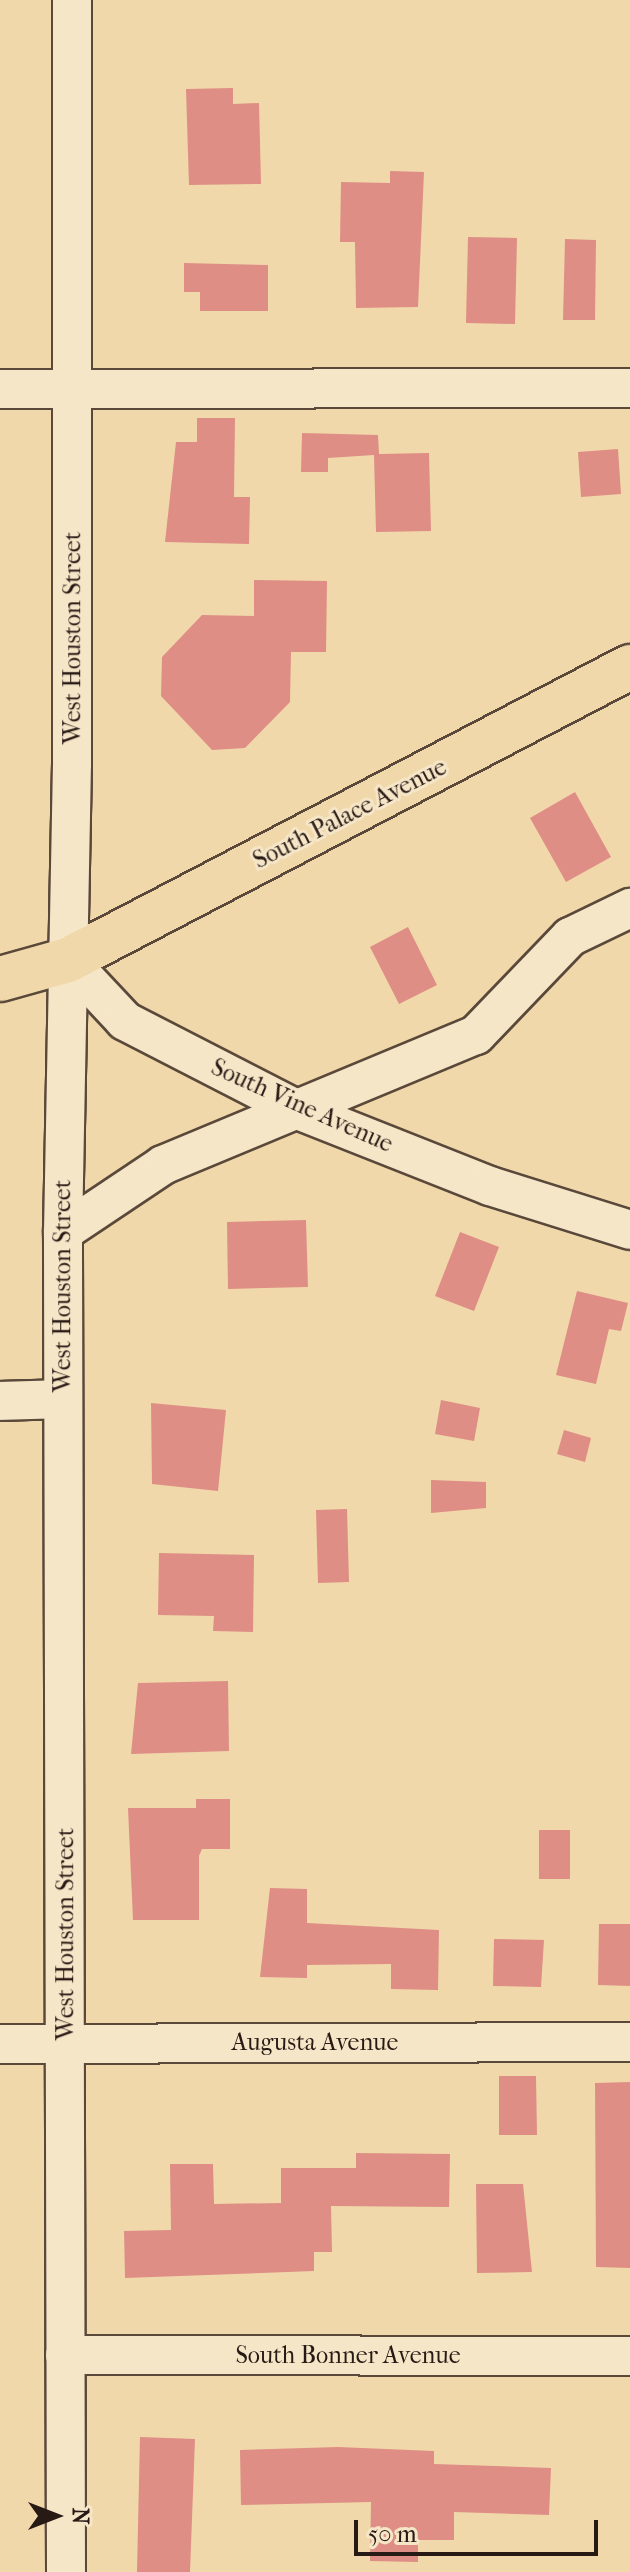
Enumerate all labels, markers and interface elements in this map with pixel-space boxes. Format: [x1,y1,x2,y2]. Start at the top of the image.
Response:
street label: West Houston Street [59,532,87,744]
street label: South Palace Avenue [248,753,452,875]
street label: South Vine Avenue [207,1053,397,1159]
street label: West Houston Street [49,1180,77,1392]
street label: West Houston Street [52,1828,80,2040]
street label: Augusta Avenue [232,2029,398,2057]
street label: South Bonner Avenue [235,2342,461,2370]
north arrow [16,2476,96,2556]
scale bar [358,2504,602,2554]
text: N [67,2508,93,2524]
text: 50 m [368,2520,417,2548]

